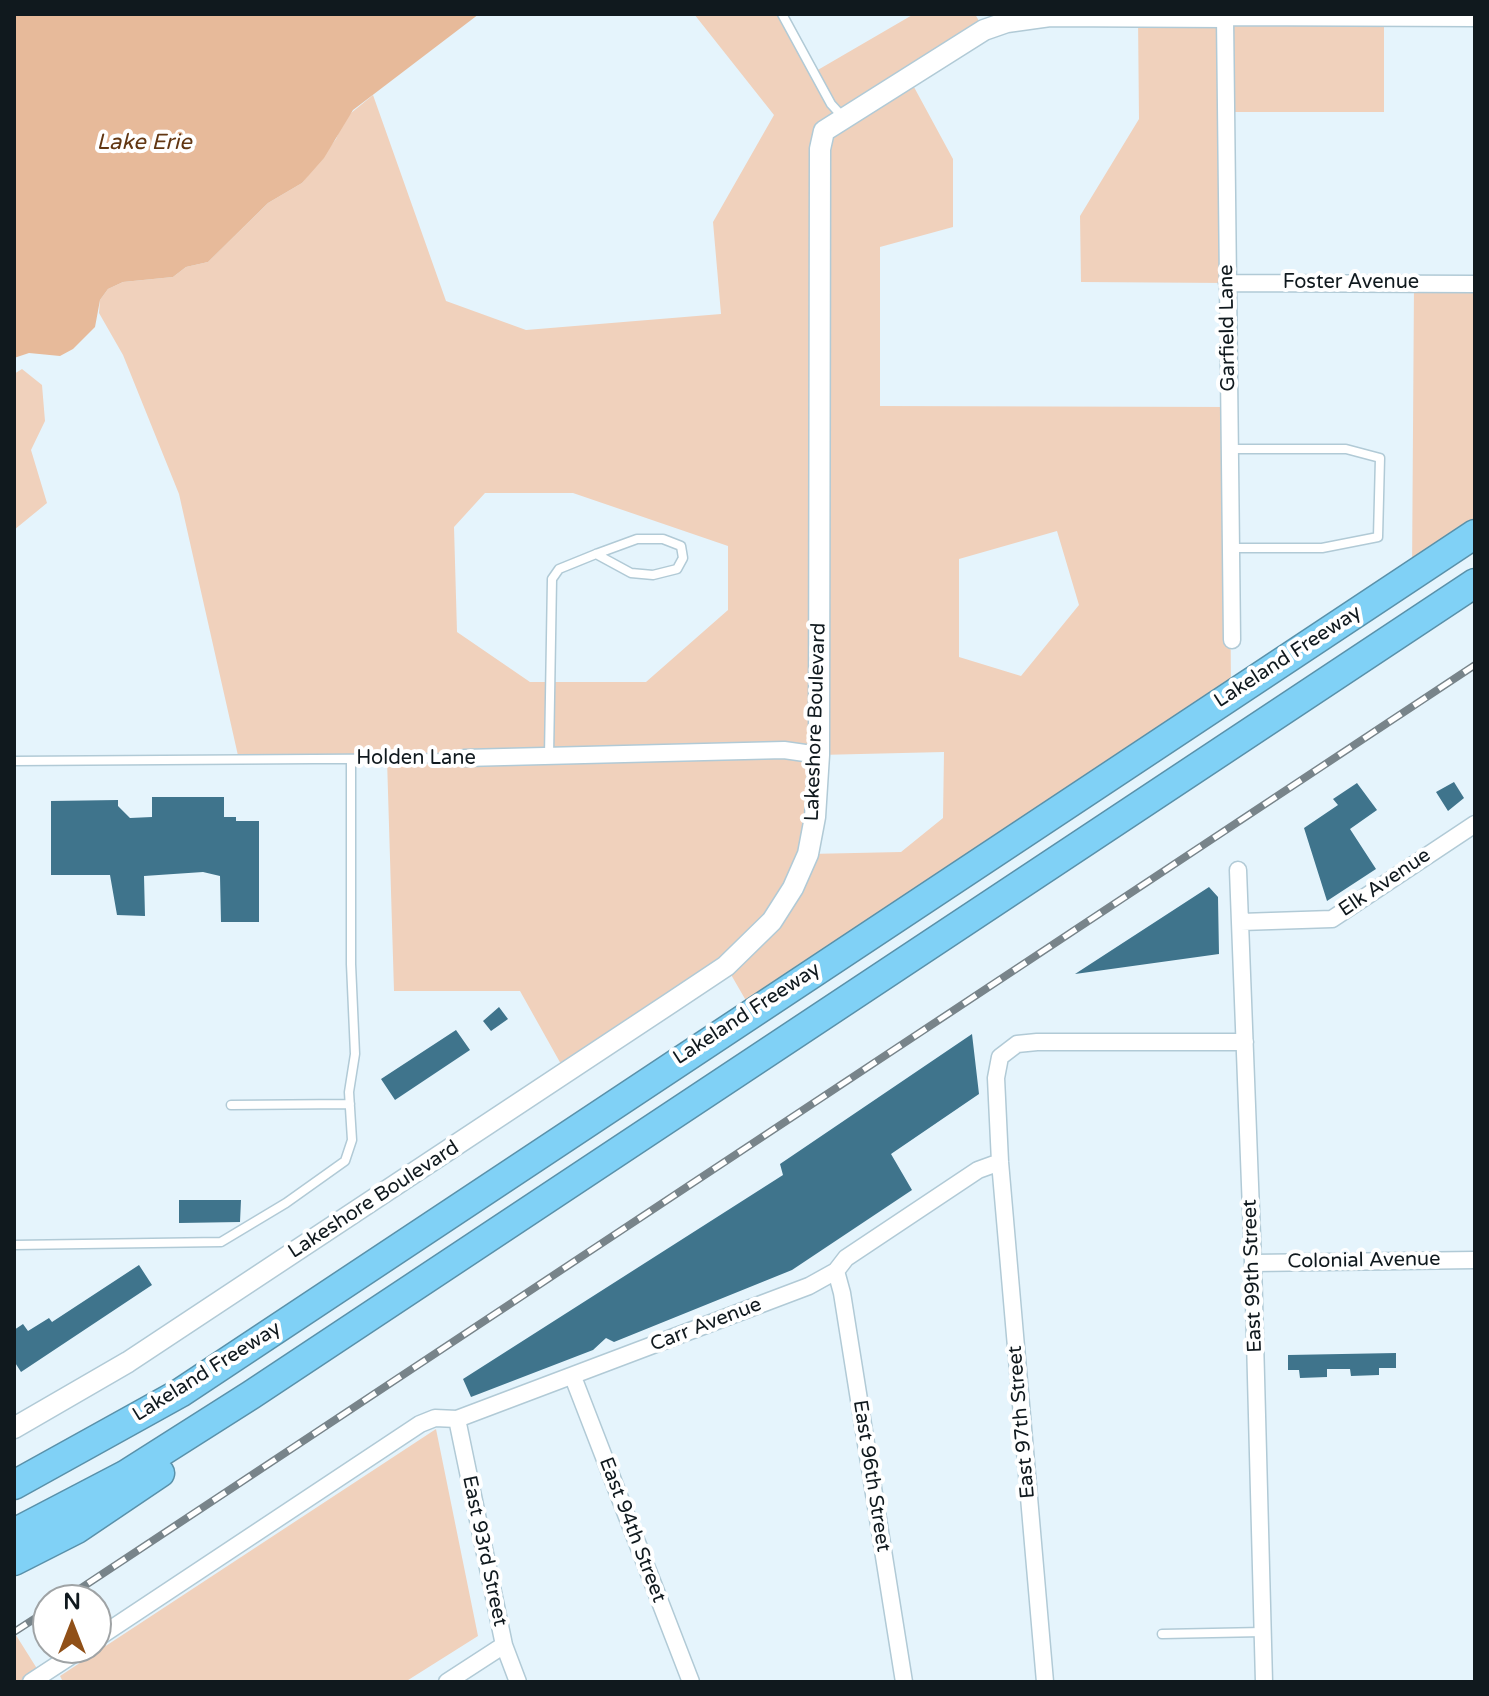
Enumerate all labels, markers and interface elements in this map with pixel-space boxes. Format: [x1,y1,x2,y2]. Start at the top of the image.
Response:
water label: Lake Erie [96,130,192,156]
street label: Garfield Lane [1215,264,1241,392]
street label: Foster Avenue [1283,271,1419,295]
street label: Lakeland Freeway [1210,601,1366,713]
street label: Lakeshore Boulevard [801,622,831,822]
street label: Holden Lane [356,747,476,771]
street label: Elk Avenue [1335,844,1435,922]
street label: Lakeland Freeway [669,958,825,1070]
street label: Lakeshore Boulevard [284,1136,464,1264]
street label: East 99th Street [1238,1199,1268,1353]
street label: Colonial Avenue [1287,1248,1441,1274]
street label: Carr Avenue [647,1293,765,1357]
street label: Lakeland Freeway [129,1317,285,1427]
street label: East 97th Street [1003,1344,1041,1500]
street label: East 96th Street [847,1398,895,1554]
street label: East 94th Street [593,1454,671,1606]
street label: East 93rd Street [456,1473,512,1629]
north arrow [32,1584,112,1664]
text: N [63,1589,81,1615]

